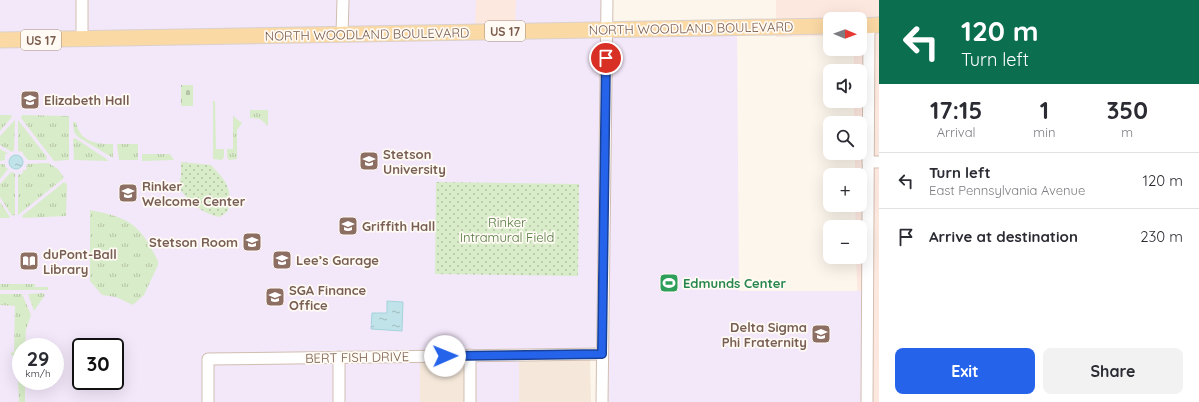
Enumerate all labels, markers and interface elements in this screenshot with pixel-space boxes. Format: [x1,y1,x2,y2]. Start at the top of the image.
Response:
north arrow [823,12,867,56]
map controls [823,12,867,264]
text: 120 m [961,13,1039,48]
icon: left [895,16,947,68]
street label: NORTH WOODLAND BOULEVARD [588,18,794,38]
road number: US 17 [485,21,525,41]
street label: NORTH WOODLAND BOULEVARD [264,24,470,44]
road number: US 17 [21,30,61,50]
pin [589,41,623,75]
icon: arrive [595,47,617,69]
text: Turn left [961,48,1029,71]
button: sound [823,64,867,108]
school or university icon: Elizabeth Hall [19,89,41,111]
place label: Elizabeth Hall [44,92,129,108]
text: 17:15 [930,95,982,125]
text: 1 [1040,95,1049,125]
text: 350 [1106,95,1148,125]
button: search [823,116,867,160]
text: Arrival [937,124,976,140]
text: min [1033,124,1055,140]
text: m [1121,124,1133,140]
place label: Stetson University [383,146,446,177]
school or university icon: Stetson University [358,150,380,172]
text: Turn left [929,163,991,182]
button: + [823,168,867,212]
icon: left [895,170,917,192]
text: 120 m [1142,171,1183,190]
place label: Rinker Welcome Center [142,178,246,209]
school or university icon: Rinker Welcome Center [117,182,139,204]
text: East Pennsylvania Avenue [929,182,1085,198]
park label: Rinker Intramural Field [460,214,554,245]
school or university icon: Griffith Hall [337,215,359,237]
place label: Griffith Hall [362,218,435,234]
button: − [823,220,867,264]
icon: arrive [895,226,917,248]
text: Arrive at destination [929,227,1078,246]
text: 230 m [1140,227,1183,246]
school or university icon: Stetson Room [241,231,263,253]
place label: Stetson Room [149,234,238,250]
place label: duPont-Ball Library [43,246,117,277]
school or university icon: Lee’s Garage [271,249,293,271]
library icon: duPont-Ball Library [18,250,40,272]
place label: Lee’s Garage [296,252,379,268]
sports icon: Edmunds Center [658,272,680,294]
place label: Edmunds Center [683,275,786,291]
place label: SGA Finance Office [289,282,367,313]
school or university icon: SGA Finance Office [264,286,286,308]
place label: Delta Sigma Phi Fraternity [722,319,807,350]
school or university icon: Delta Sigma Phi Fraternity [810,323,832,345]
position arrow [424,335,466,377]
speed limit sign: 30 [72,338,124,390]
text: 29 [27,346,49,371]
street label: BERT FISH DRIVE [305,348,409,366]
button: Exit [895,348,1035,394]
button: Share [1043,348,1183,394]
text: km/h [25,367,51,380]

